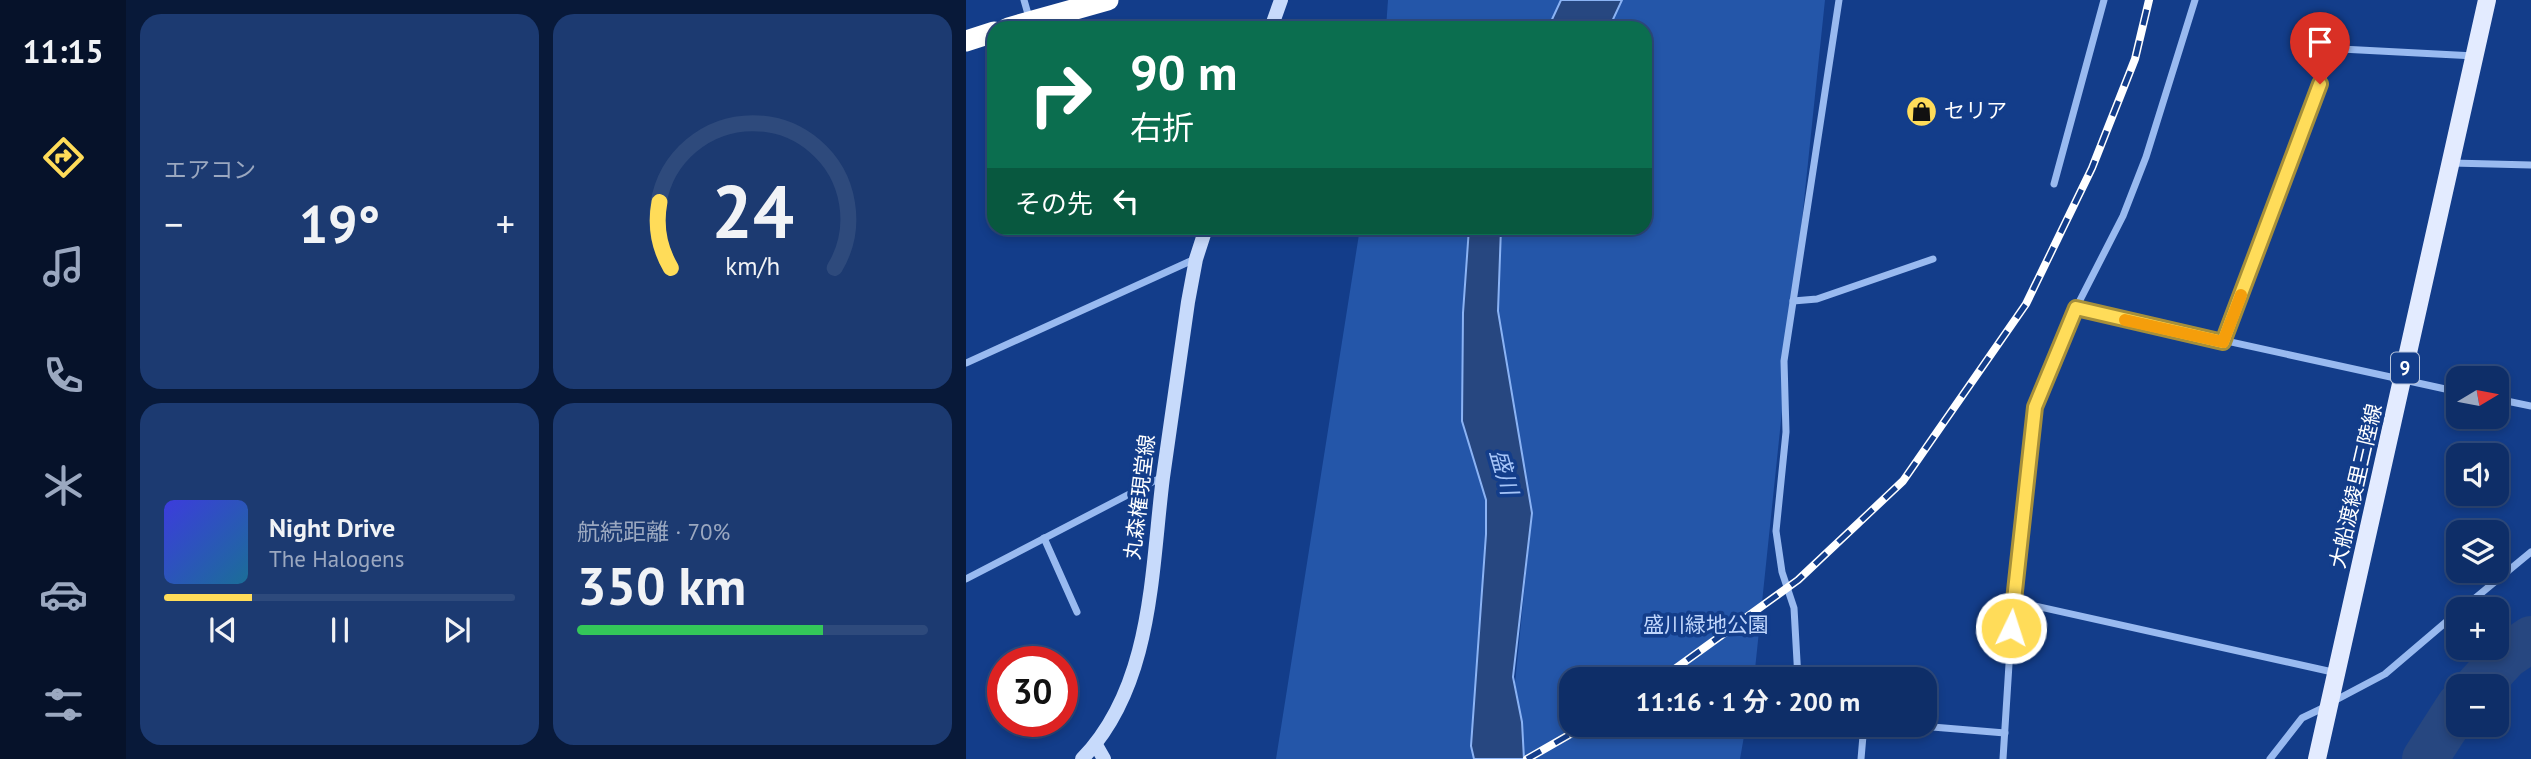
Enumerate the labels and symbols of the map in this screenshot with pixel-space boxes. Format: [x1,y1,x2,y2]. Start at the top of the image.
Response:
pin [2290,12.0,2350,84]
shop icon: セリア [1904,94,1938,128]
place label: セリア [1944,97,2007,124]
road number: 9 [2391,352,2419,384]
north arrow [2446,366,2510,429]
street label: 大船渡綾里三陸線 [2323,401,2388,571]
street label: 丸森権現堂線 [1118,433,1161,561]
water label: 盛川 [1484,446,1526,501]
position arrow [1974,591,2048,665]
park label: 盛川緑地公園 [1643,611,1769,638]
speed limit sign: 30 [987,646,1078,737]

